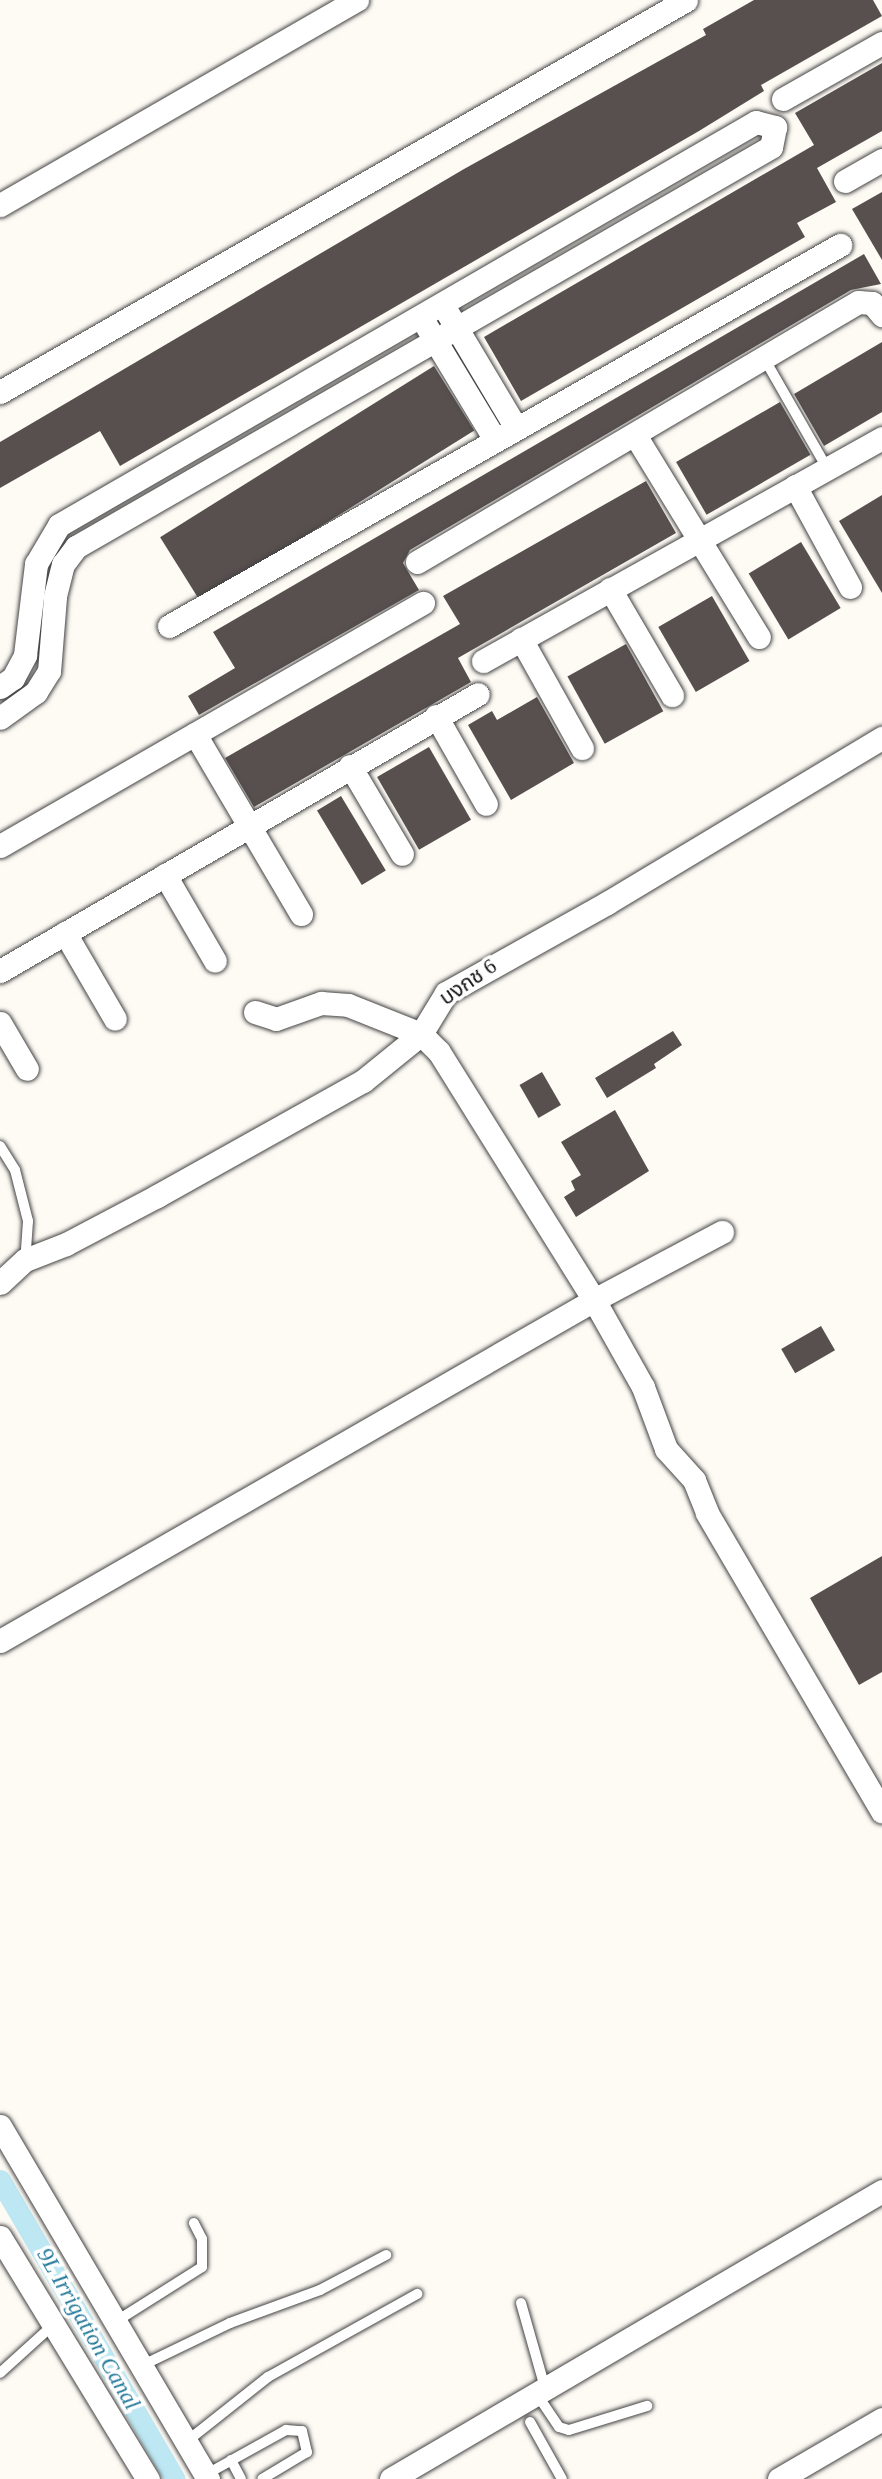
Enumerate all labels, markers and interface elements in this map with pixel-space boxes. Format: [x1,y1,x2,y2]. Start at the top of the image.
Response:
street label: บงกช 6 [435,953,501,1011]
water label: 9L Irrigation Canal [30,2243,146,2415]

